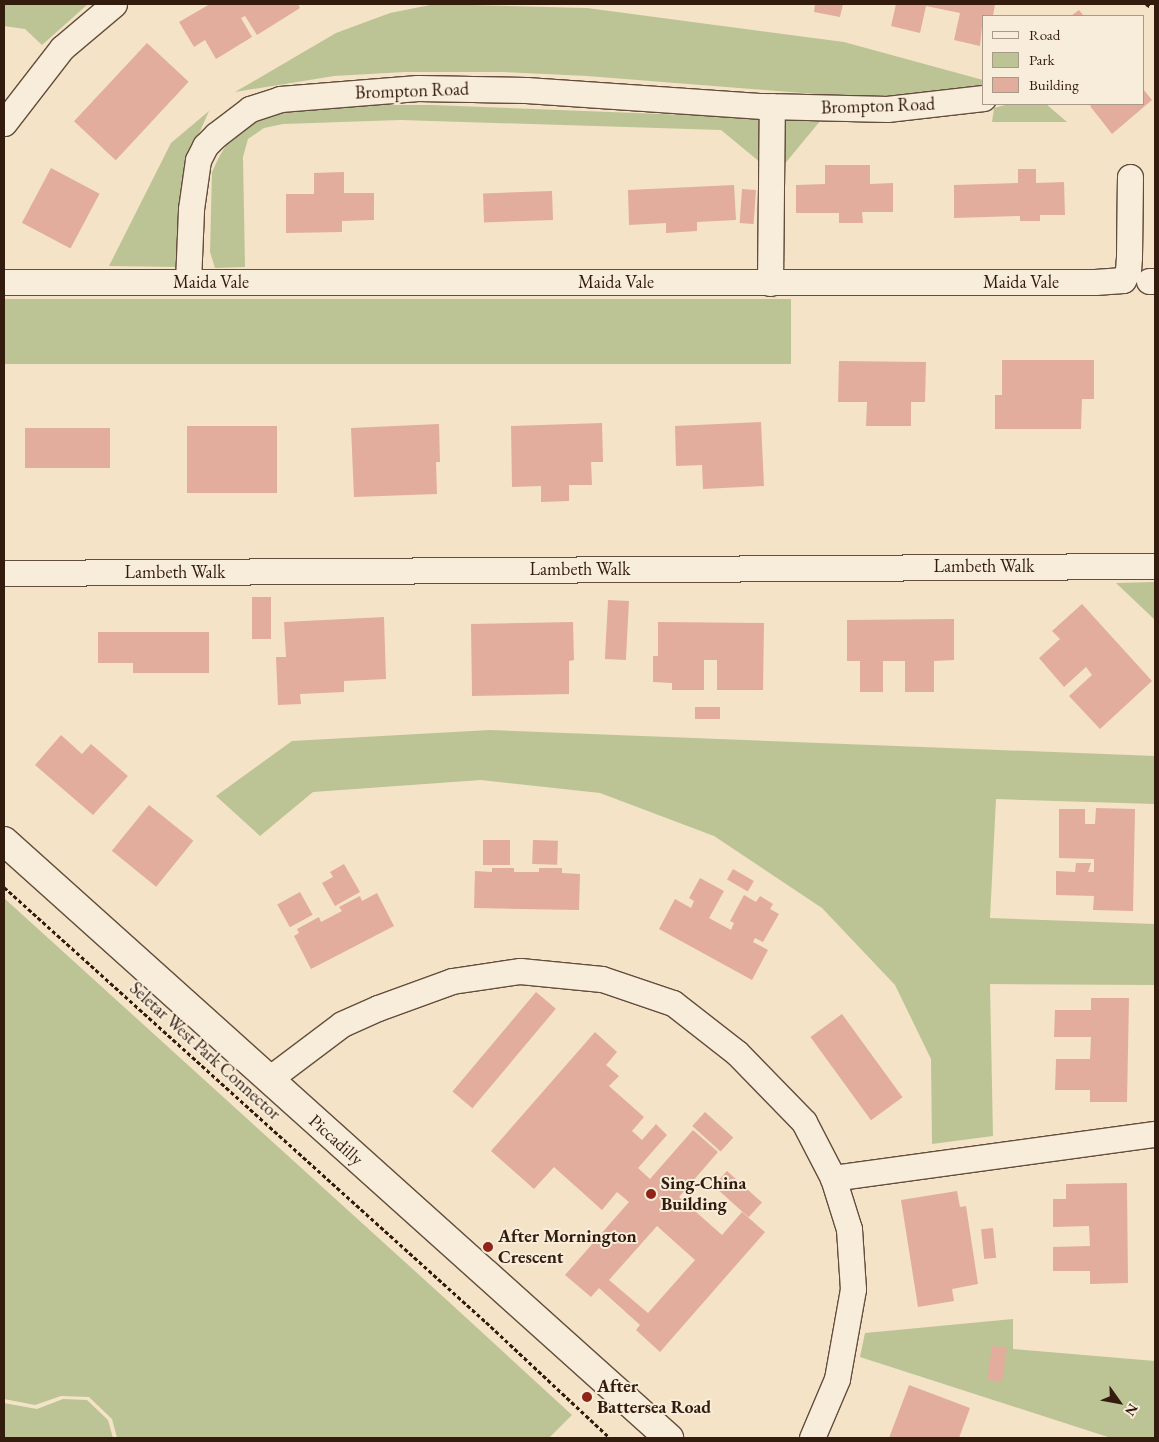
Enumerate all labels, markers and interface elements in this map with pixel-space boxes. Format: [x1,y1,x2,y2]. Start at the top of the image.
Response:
legend [982,15,1144,105]
text: Road [1029,25,1060,44]
text: Park [1029,50,1055,69]
text: Building [1029,75,1079,94]
street label: Brompton Road [355,78,469,104]
street label: Brompton Road [821,93,935,119]
street label: Maida Vale [173,271,249,293]
street label: Maida Vale [578,271,654,293]
street label: Maida Vale [983,271,1059,293]
street label: Lambeth Walk [933,555,1035,577]
street label: Lambeth Walk [529,558,631,580]
street label: Lambeth Walk [124,561,226,583]
street label: Seletar West Park Connector [125,978,285,1124]
street label: Piccadilly [304,1110,368,1170]
place label: Sing-China Building [661,1173,746,1216]
marker: Sing-China Building [645,1188,657,1200]
place label: After Mornington Crescent [498,1226,637,1268]
marker: After Mornington Crescent [482,1241,494,1253]
place label: After Battersea Road [597,1376,711,1418]
north arrow [1094,1377,1144,1427]
marker: After Battersea Road [581,1391,593,1403]
text: N [1121,1400,1142,1420]

